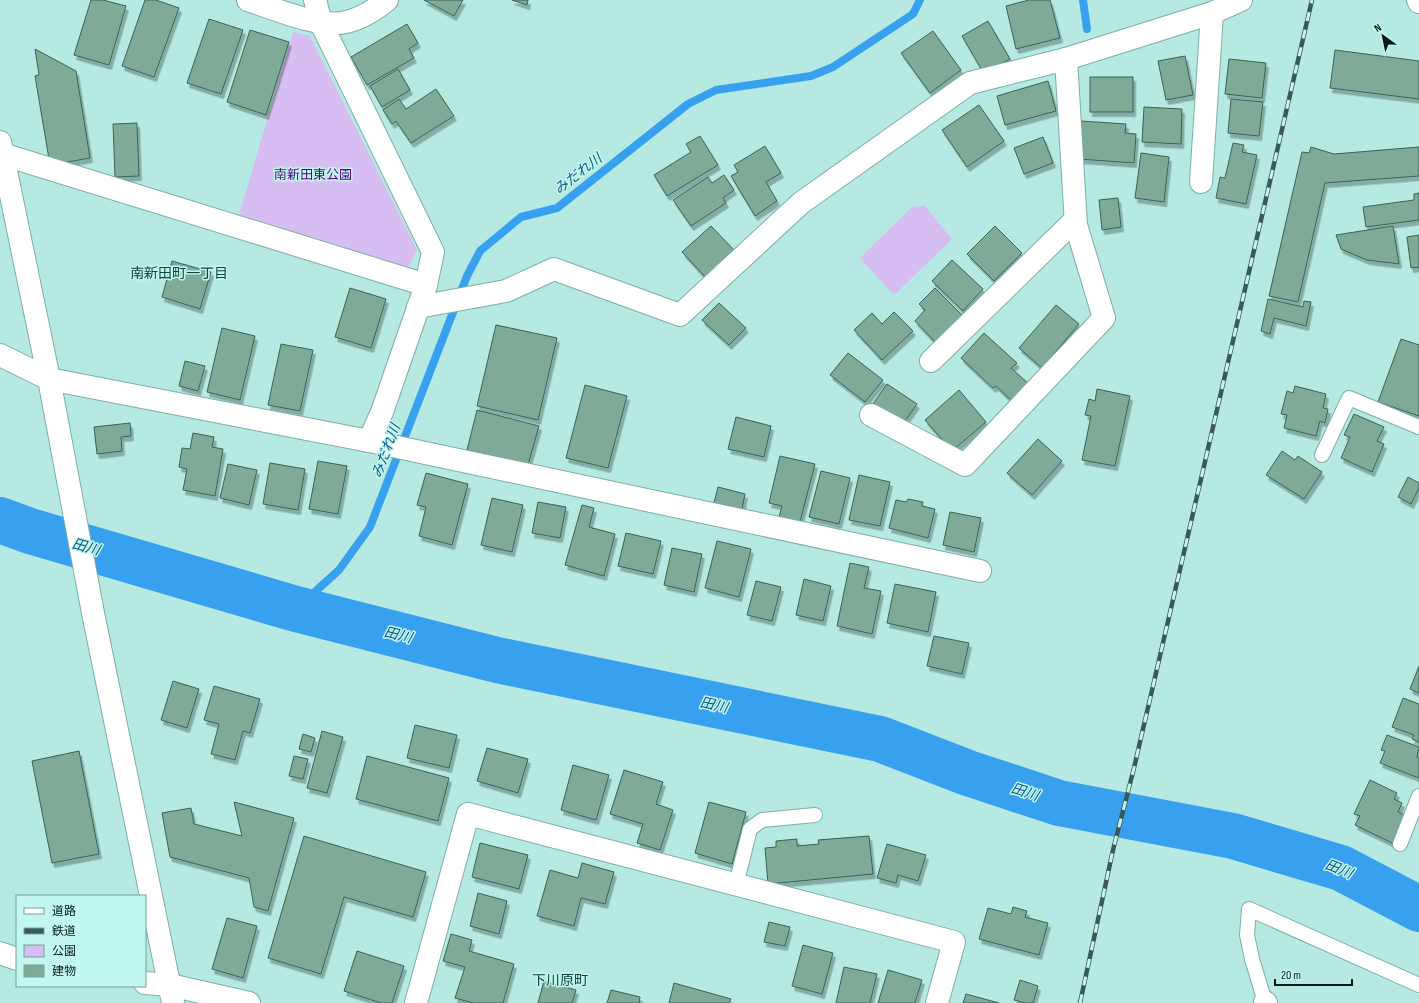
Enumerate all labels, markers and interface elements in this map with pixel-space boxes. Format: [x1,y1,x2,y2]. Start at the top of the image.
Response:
north arrow [1363,16,1403,56]
text: N [1372,21,1384,35]
water label: みだれ川 [551,149,607,198]
park label: 南新田東公園 [274,167,352,183]
district label: 南新田町一丁目 [130,265,228,282]
water label: みだれ川 [368,420,405,480]
water label: 田川 [70,535,104,560]
water label: 田川 [382,623,416,647]
water label: 田川 [699,694,731,717]
water label: 田川 [1009,780,1043,805]
water label: 田川 [1323,856,1357,883]
legend [16,895,146,987]
text: 道路 [52,904,76,919]
text: 鉄道 [52,924,76,939]
text: 公園 [52,944,76,959]
scale bar [1275,961,1352,987]
text: 建物 [52,964,76,979]
text: 20 m [1281,968,1301,983]
district label: 下川原町 [532,972,588,989]

